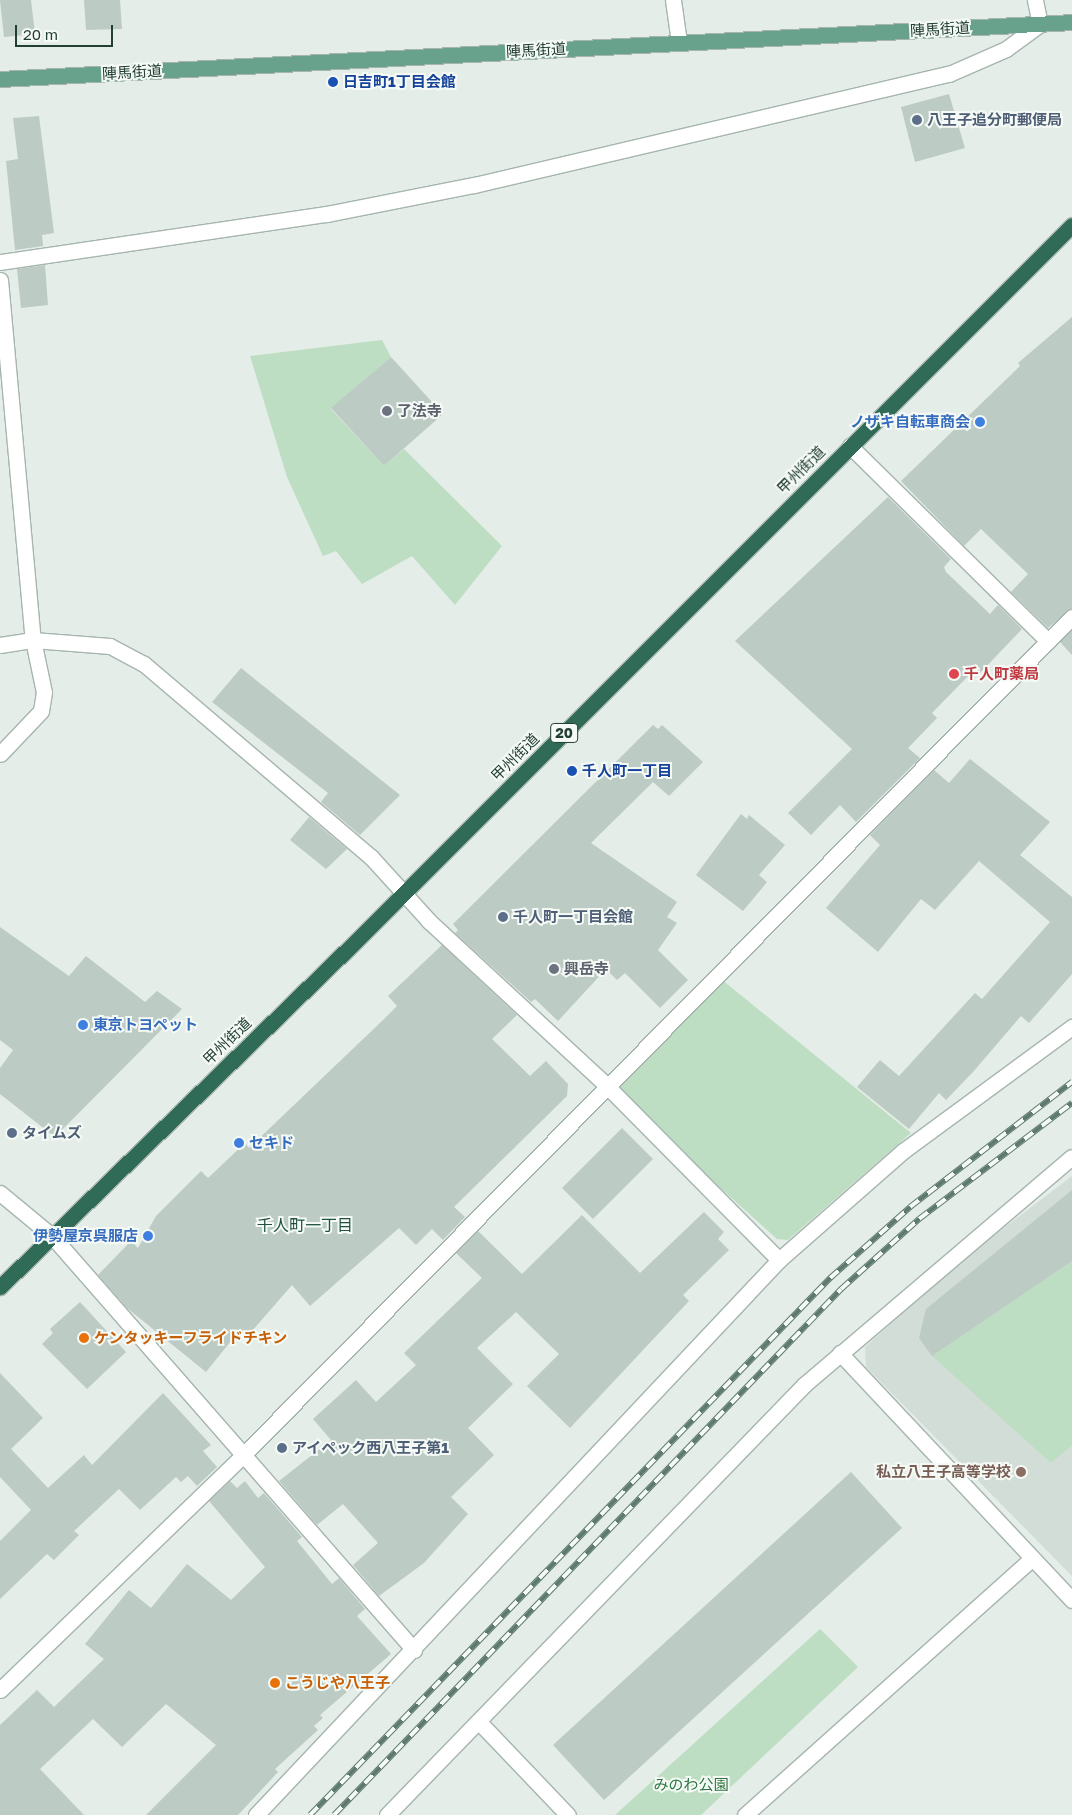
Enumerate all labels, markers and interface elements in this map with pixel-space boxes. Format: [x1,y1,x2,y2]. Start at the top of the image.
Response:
scale bar [18,15,115,47]
street label: 陣馬街道 [910,18,970,40]
text: 20 m [23,25,58,43]
street label: 陣馬街道 [506,39,566,61]
street label: 陣馬街道 [102,61,162,83]
place label: 日吉町1丁目会館 [343,73,456,91]
marker: 日吉町1丁目会館 [327,76,339,88]
place label: 八王子追分町郵便局 [927,111,1062,129]
marker: 八王子追分町郵便局 [911,114,923,126]
place label: 了法寺 [397,402,442,420]
marker: 了法寺 [381,405,393,417]
place label: ノザキ自転車商会 [850,413,970,431]
marker: ノザキ自転車商会 [974,416,986,428]
street label: 甲州街道 [773,442,829,498]
place label: 千人町薬局 [964,665,1039,683]
marker: 千人町薬局 [948,668,960,680]
road number: 20 [549,721,579,744]
street label: 甲州街道 [487,729,543,785]
place label: 千人町一丁目 [582,762,672,780]
marker: 千人町一丁目 [566,765,578,777]
place label: 千人町一丁目会館 [513,908,633,926]
marker: 千人町一丁目会館 [497,911,509,923]
place label: 興岳寺 [564,960,609,978]
marker: 興岳寺 [548,963,560,975]
street label: 甲州街道 [199,1014,255,1068]
place label: 東京トヨペット [93,1016,198,1034]
marker: 東京トヨペット [77,1019,89,1031]
place label: タイムズ [22,1124,82,1142]
marker: タイムズ [6,1127,18,1139]
place label: セキド [249,1134,294,1152]
marker: セキド [233,1137,245,1149]
district label: 千人町一丁目 [257,1215,353,1235]
place label: 伊勢屋京呉服店 [33,1227,138,1245]
marker: 伊勢屋京呉服店 [142,1230,154,1242]
place label: ケンタッキーフライドチキン [94,1329,289,1347]
marker: ケンタッキーフライドチキン [78,1332,90,1344]
place label: アイペック西八王子第1 [292,1439,450,1457]
marker: アイペック西八王子第1 [276,1442,288,1454]
place label: 私立八王子高等学校 [876,1463,1011,1481]
marker: 私立八王子高等学校 [1015,1466,1027,1478]
place label: こうじや八王子 [285,1674,390,1692]
marker: こうじや八王子 [269,1677,281,1689]
park label: みのわ公園 [654,1776,728,1794]

